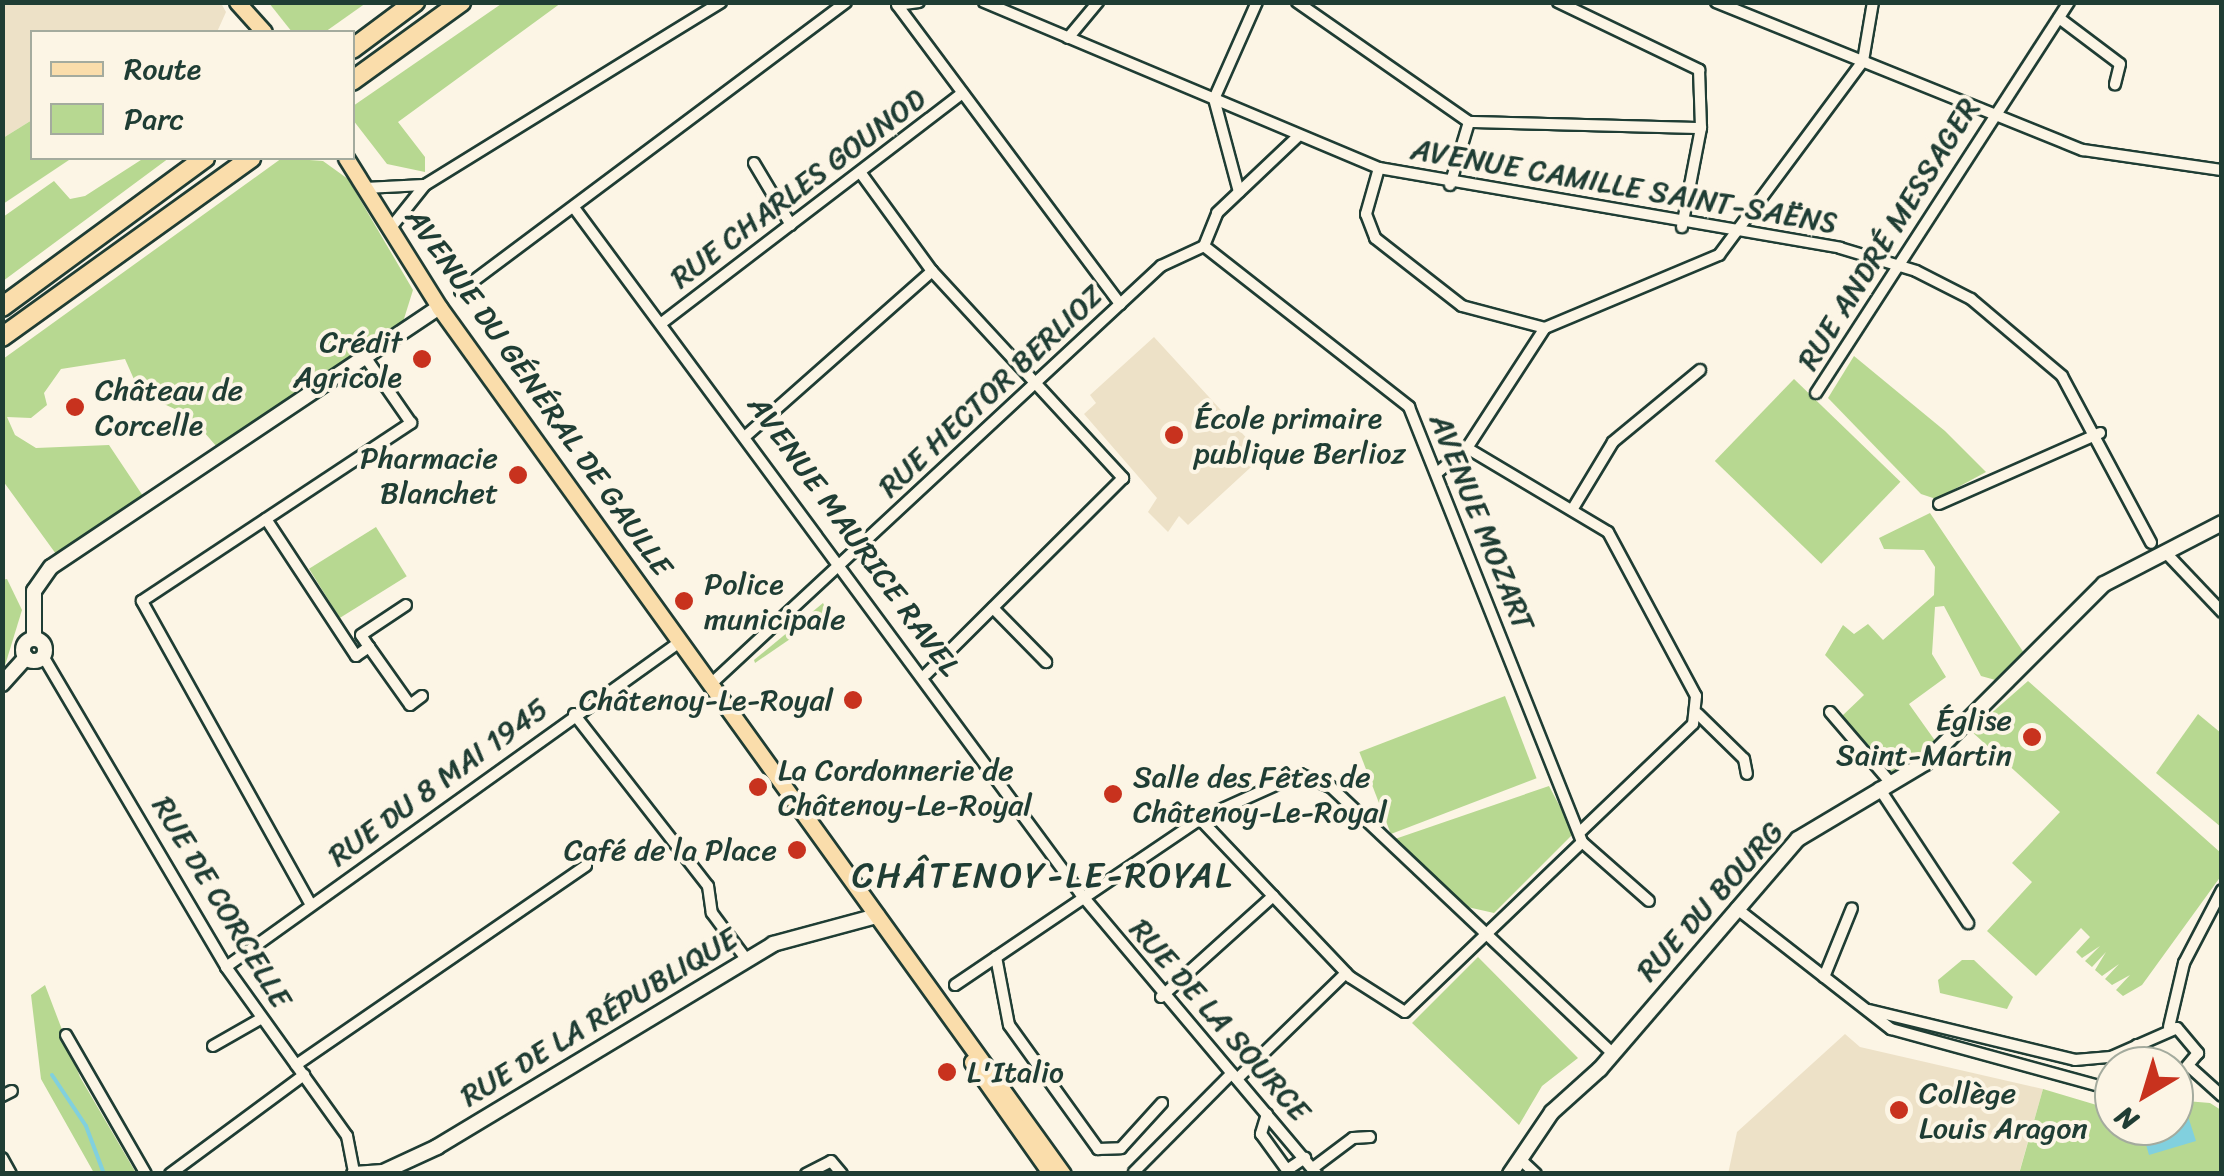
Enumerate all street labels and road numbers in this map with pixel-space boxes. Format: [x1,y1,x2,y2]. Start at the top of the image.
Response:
street label: RUE CHARLES GOUNOD [662,79,934,297]
street label: RUE ANDRÉ MESSAGER [1790,92,1986,376]
street label: AVENUE CAMILLE SAINT-SAËNS [1407,131,1841,241]
street label: AVENUE DU GÉNÉRAL DE GAULLE [398,201,680,583]
street label: RUE HECTOR BERLIOZ [872,278,1110,504]
street label: AVENUE MAURICE RAVEL [740,388,968,684]
street label: AVENUE MOZART [1421,407,1543,637]
street label: RUE DU 8 MAI 1945 [321,690,555,874]
street label: RUE DE CORCELLE [145,790,299,1014]
street label: RUE DU BOURG [1629,814,1791,988]
street label: RUE DE LA SOURCE [1122,911,1318,1129]
street label: RUE DE LA RÉPUBLIQUE [454,920,744,1114]

